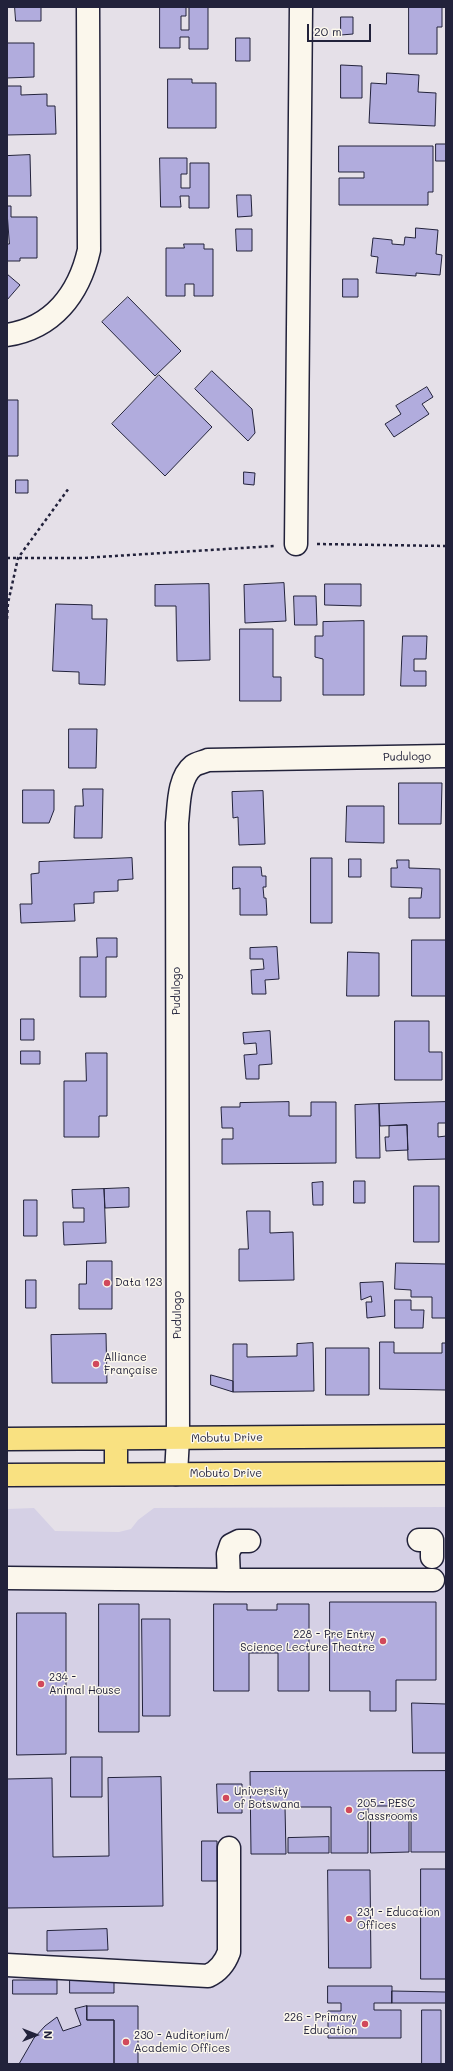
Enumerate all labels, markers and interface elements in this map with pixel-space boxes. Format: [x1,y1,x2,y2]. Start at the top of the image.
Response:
scale bar [309,16,373,42]
text: 20 m [314,23,342,39]
street label: Pudulogo [383,750,431,764]
street label: Pudulogo [170,967,184,1015]
place label: Data 123 [115,1276,162,1290]
marker: Data 123 [102,1278,112,1288]
street label: Pudulogo [171,1291,185,1339]
place label: Alliance Française [104,1351,157,1377]
marker: Alliance Française [91,1359,101,1369]
street label: Mobutu Drive [191,1431,263,1445]
street label: Mobuto Drive [190,1467,262,1481]
place label: 228 - Pre Entry Science Lecture Theatre [240,1628,375,1654]
marker: 228 - Pre Entry Science Lecture Theatre [378,1636,388,1646]
place label: 234 - Animal House [49,1671,121,1697]
marker: 234 - Animal House [36,1679,46,1689]
place label: University of Botswana [234,1785,300,1811]
marker: University of Botswana [221,1793,231,1803]
place label: 205 - PESC Classrooms [357,1797,418,1823]
marker: 205 - PESC Classrooms [344,1805,354,1815]
place label: 231 - Education Offices [357,1906,440,1932]
marker: 231 - Education Offices [344,1914,354,1924]
place label: 226 - Primary Education [284,2011,357,2037]
north arrow [16,2015,56,2055]
marker: 226 - Primary Education [360,2019,370,2029]
place label: 230 - Auditorium/ Academic Offices [134,2029,230,2055]
text: N [41,2031,56,2039]
marker: 230 - Auditorium/ Academic Offices [121,2037,131,2047]

